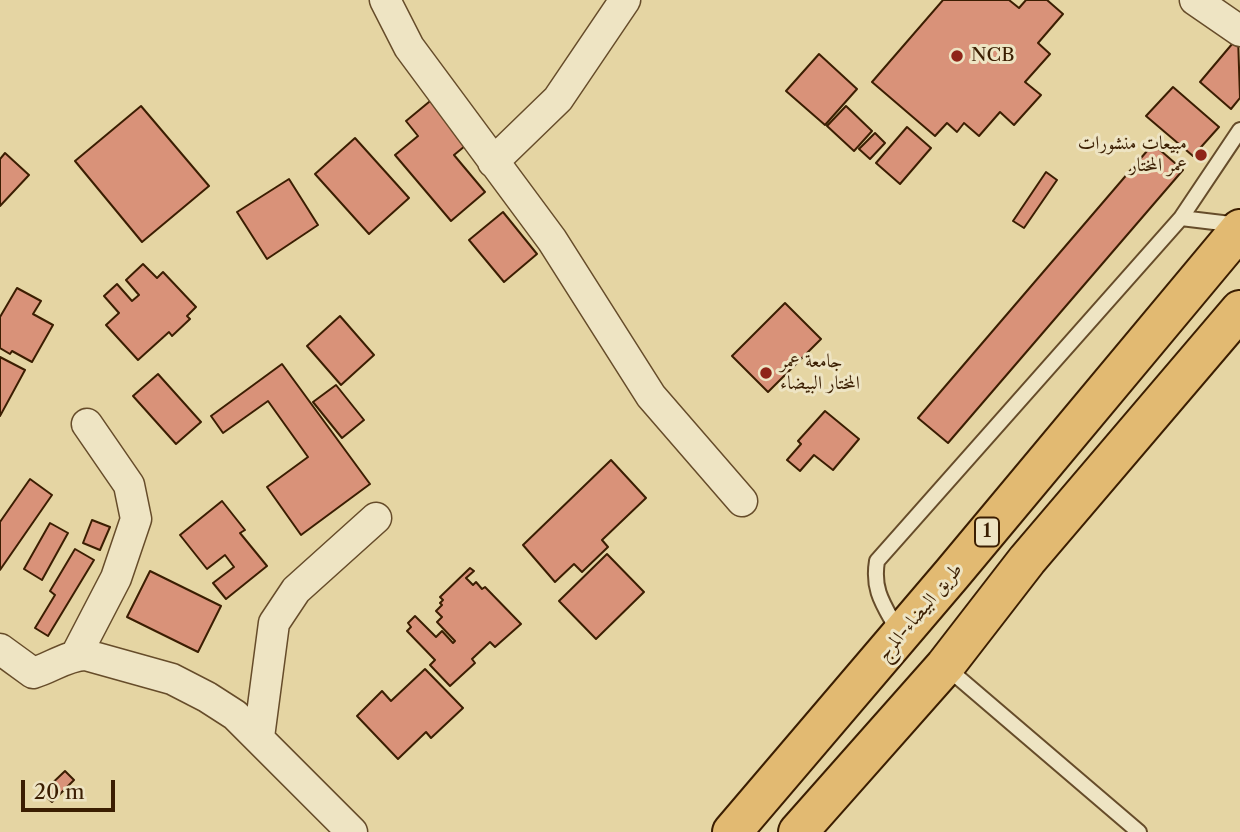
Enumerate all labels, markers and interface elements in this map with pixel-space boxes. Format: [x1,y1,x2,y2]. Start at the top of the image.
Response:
place label: NCB [971,45,1014,67]
marker: NCB [949,48,965,64]
place label: مبيعات منشورات عمر المختار [1078,133,1187,177]
marker: مبيعات منشورات عمر المختار [1193,147,1209,163]
place label: جامعة عمر المختار البيضاء [780,351,860,395]
marker: جامعة عمر المختار البيضاء [758,365,774,381]
road number: 1 [975,518,999,546]
street label: طريق البيضاء-المرج [873,559,967,665]
scale bar [24,766,119,810]
text: 20 m [34,779,85,804]

